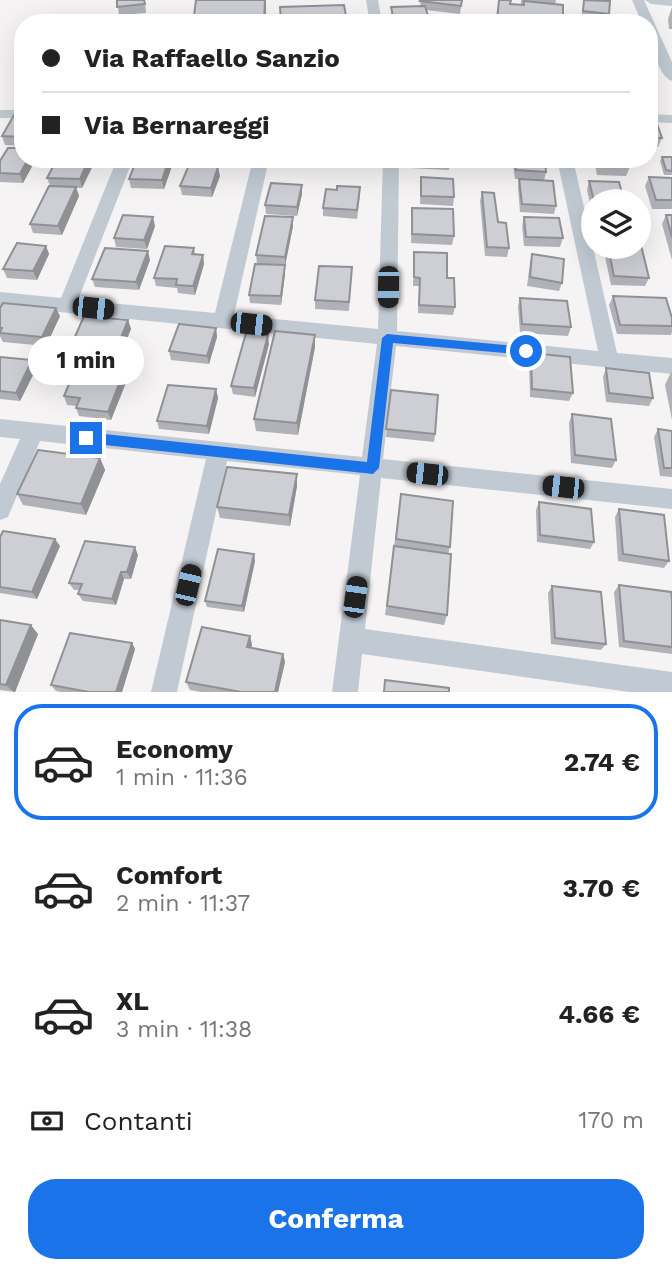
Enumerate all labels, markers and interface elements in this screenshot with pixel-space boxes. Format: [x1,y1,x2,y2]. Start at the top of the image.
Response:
text: Via Raffaello Sanzio [84,43,340,73]
text: Via Bernareggi [84,110,270,140]
map controls [581,189,651,259]
button: layers [581,189,651,259]
car [378,266,399,308]
car [72,295,115,321]
car [230,311,273,337]
route start [510,335,542,367]
callout: 1 min [28,336,144,386]
text: 1 min [56,347,116,374]
route end [70,422,102,454]
car [406,461,449,487]
car [542,474,585,500]
car [174,562,203,608]
car [342,575,369,619]
icon: car [32,731,95,794]
text: Economy [116,734,233,764]
text: 2.74 € [564,747,640,777]
text: 1 min · 11:36 [116,764,248,791]
icon: car [32,857,95,920]
text: Comfort [116,860,222,890]
text: 3.70 € [562,873,640,903]
text: 2 min · 11:37 [116,890,250,917]
icon: car [32,983,95,1046]
text: XL [116,986,149,1016]
text: 4.66 € [558,999,640,1029]
text: 3 min · 11:38 [116,1016,252,1043]
icon: cash [28,1102,66,1140]
text: Contanti [84,1106,193,1136]
text: 170 m [579,1107,644,1134]
button: Conferma [28,1179,644,1259]

